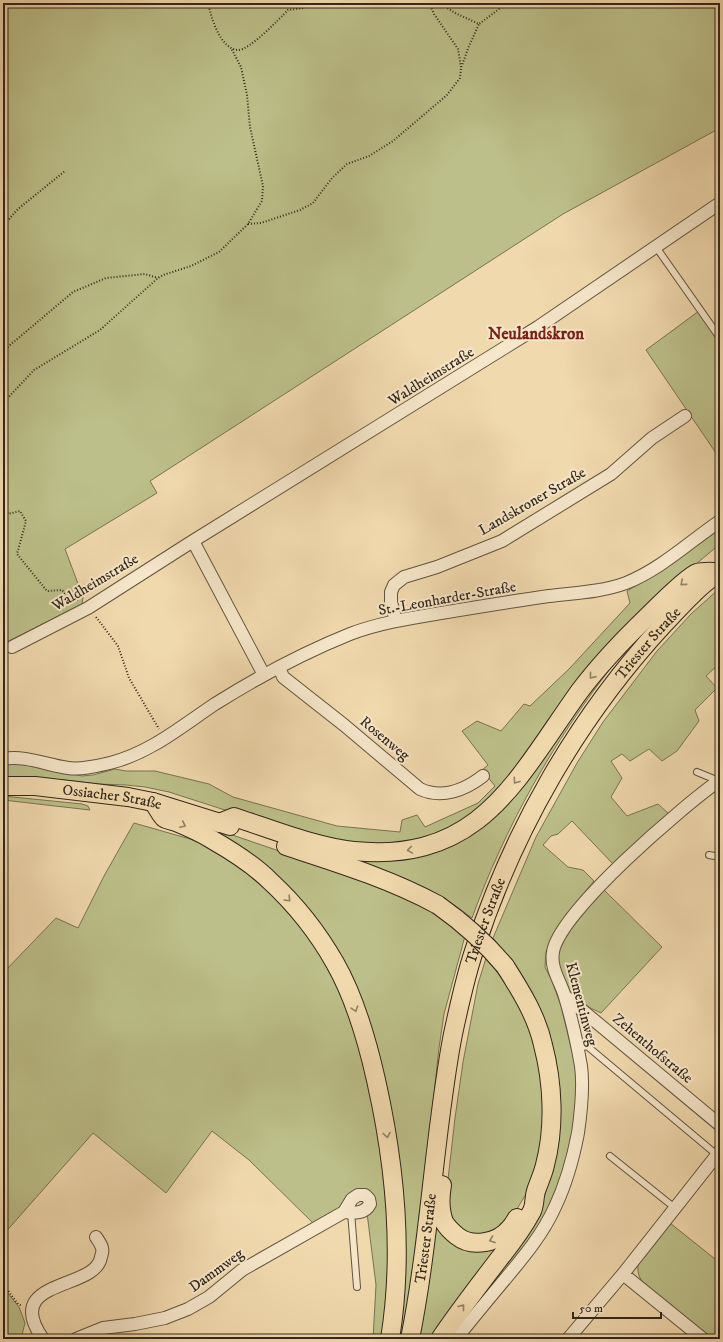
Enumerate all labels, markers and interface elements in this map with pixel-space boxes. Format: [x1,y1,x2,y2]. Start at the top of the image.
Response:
district label: Neulandskron [488,323,584,345]
street label: Waldheimstraße [384,343,478,411]
street label: Landskroner Straße [475,463,589,540]
street label: Waldheimstraße [48,549,142,616]
street label: St.-Leonharder-Straße [377,577,517,620]
one-way arrow [681,579,688,586]
street label: Triester Straße [612,603,685,684]
one-way arrow [590,671,597,678]
street label: Rosenweg [356,712,414,765]
one-way arrow [514,777,521,784]
street label: Ossiacher Straße [62,780,164,814]
one-way arrow [178,820,186,828]
one-way arrow [407,845,413,853]
street label: Triester Straße [461,875,510,966]
one-way arrow [283,894,291,902]
street label: Klementinweg [561,960,602,1049]
one-way arrow [351,1006,359,1013]
street label: Zehenthofstraße [609,1009,697,1088]
one-way arrow [382,1132,391,1138]
street label: Triester Straße [411,1192,441,1284]
one-way arrow [489,1235,496,1243]
street label: Dammweg [185,1244,248,1297]
scale bar [573,1294,661,1320]
text: 50 m [579,1301,603,1316]
one-way arrow [458,1305,465,1312]

